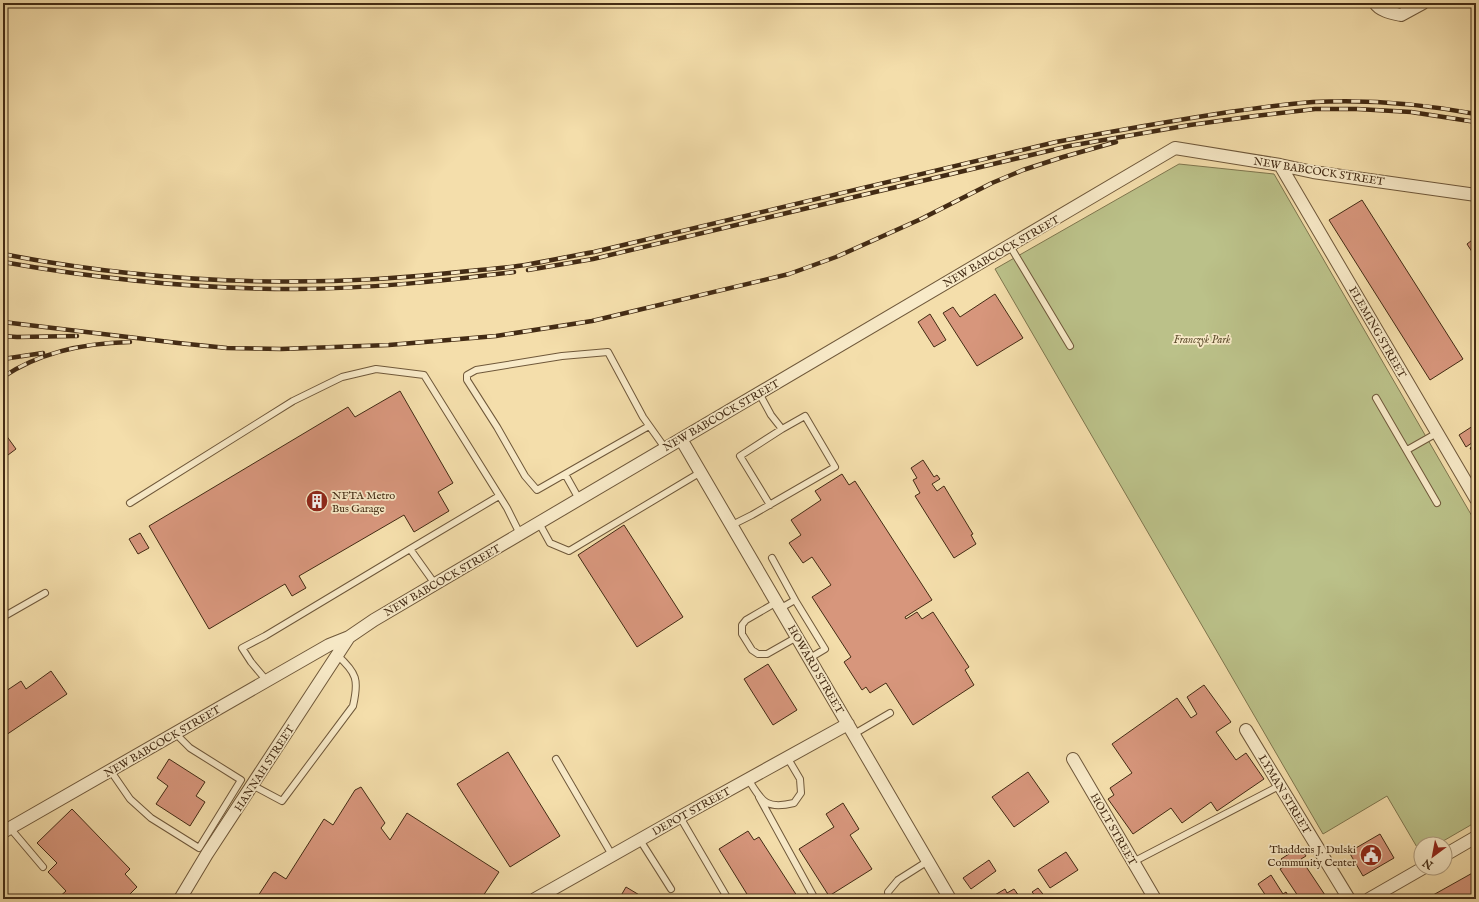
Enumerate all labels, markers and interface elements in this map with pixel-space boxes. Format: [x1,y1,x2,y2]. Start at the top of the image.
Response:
street label: NEW BABCOCK STREET [1252,155,1385,189]
street label: NEW BABCOCK STREET [941,213,1062,291]
street label: FLEMING STREET [1345,284,1409,381]
park label: Franczyk Park [1173,333,1231,347]
street label: NEW BABCOCK STREET [661,377,782,455]
building icon: NFTA Metro Bus Garage [304,488,330,514]
place label: NFTA Metro Bus Garage [332,489,395,516]
street label: NEW BABCOCK STREET [382,542,503,620]
street label: HOWARD STREET [784,622,846,717]
street label: NEW BABCOCK STREET [102,703,223,781]
street label: HANNAH STREET [232,723,298,814]
street label: LYMAN STREET [1255,752,1313,837]
street label: DEPOT STREET [650,785,733,839]
street label: HOLT STREET [1087,791,1140,868]
north arrow [1413,836,1453,876]
public building icon: Thaddeus J. Dulski Community Center [1358,842,1384,868]
place label: Thaddeus J. Dulski Community Center [1268,843,1356,870]
text: N [1420,855,1437,873]

